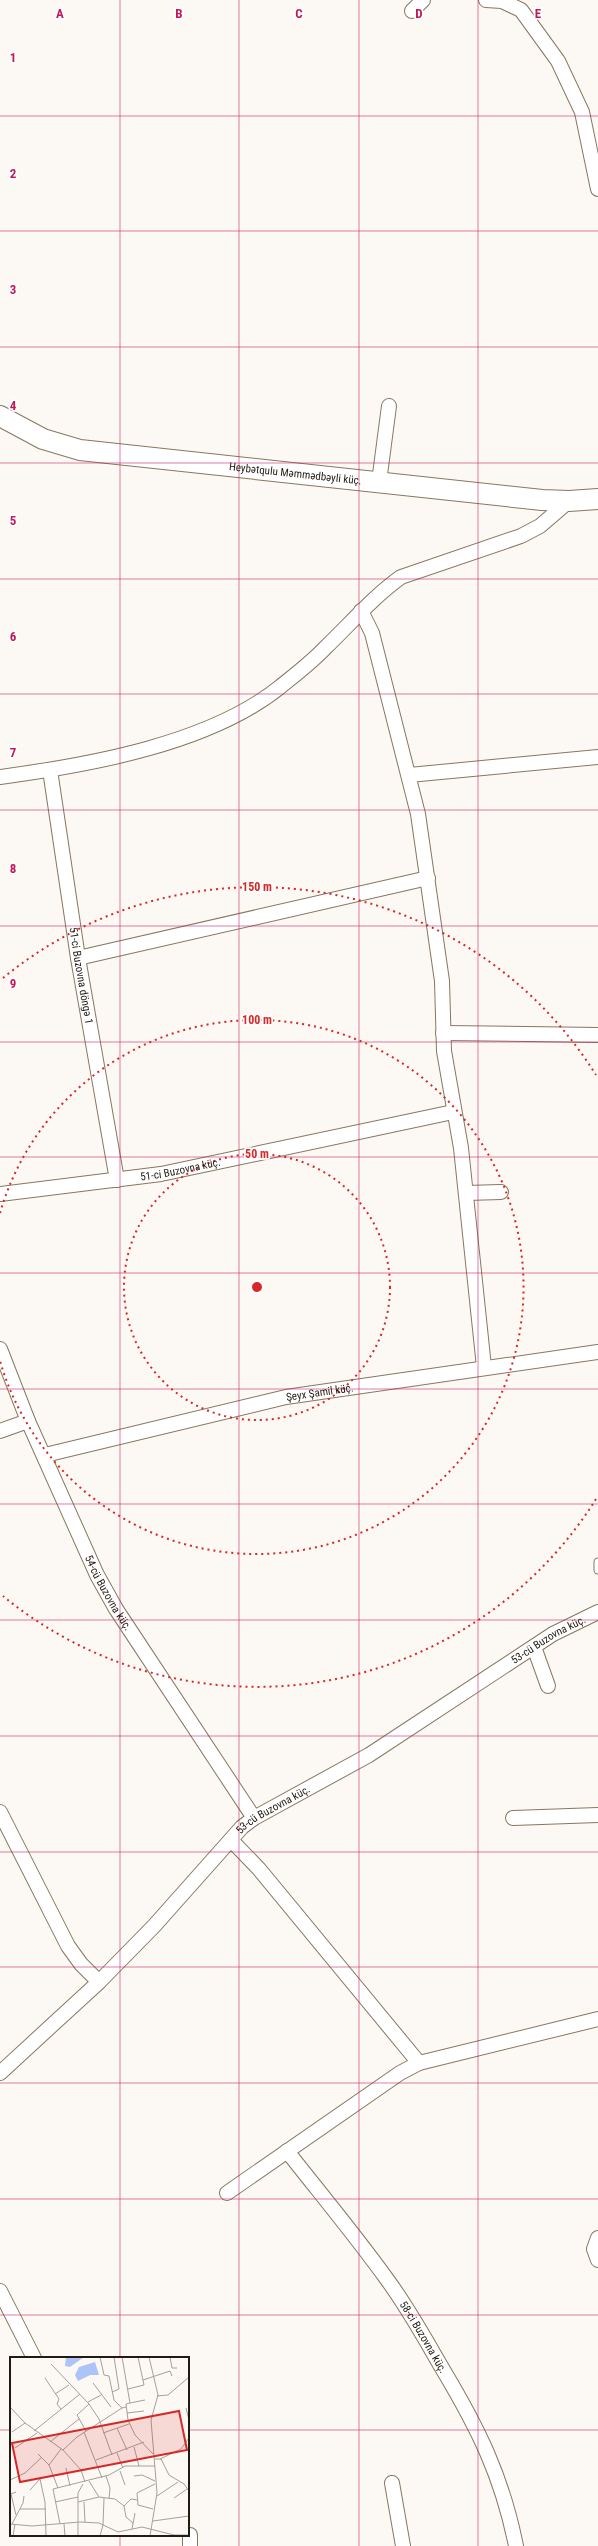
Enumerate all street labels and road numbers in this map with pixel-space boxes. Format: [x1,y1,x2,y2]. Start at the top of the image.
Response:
street label: Heybətqulu Məmmədbəyli küç. [228,460,362,487]
street label: 51-ci Buzovna döngə 1 [66,926,95,1025]
street label: 51-ci Buzovna küç. [139,1156,222,1184]
street label: Şeyx Şamil küç. [285,1381,354,1404]
street label: 54-cü Buzovna küç. [82,1553,134,1633]
street label: 53-cü Buzovna küç. [509,1613,588,1667]
street label: 53-cü Buzovna küç. [233,1783,312,1837]
street label: 58-ci Buzovna küç. [397,2299,450,2376]

